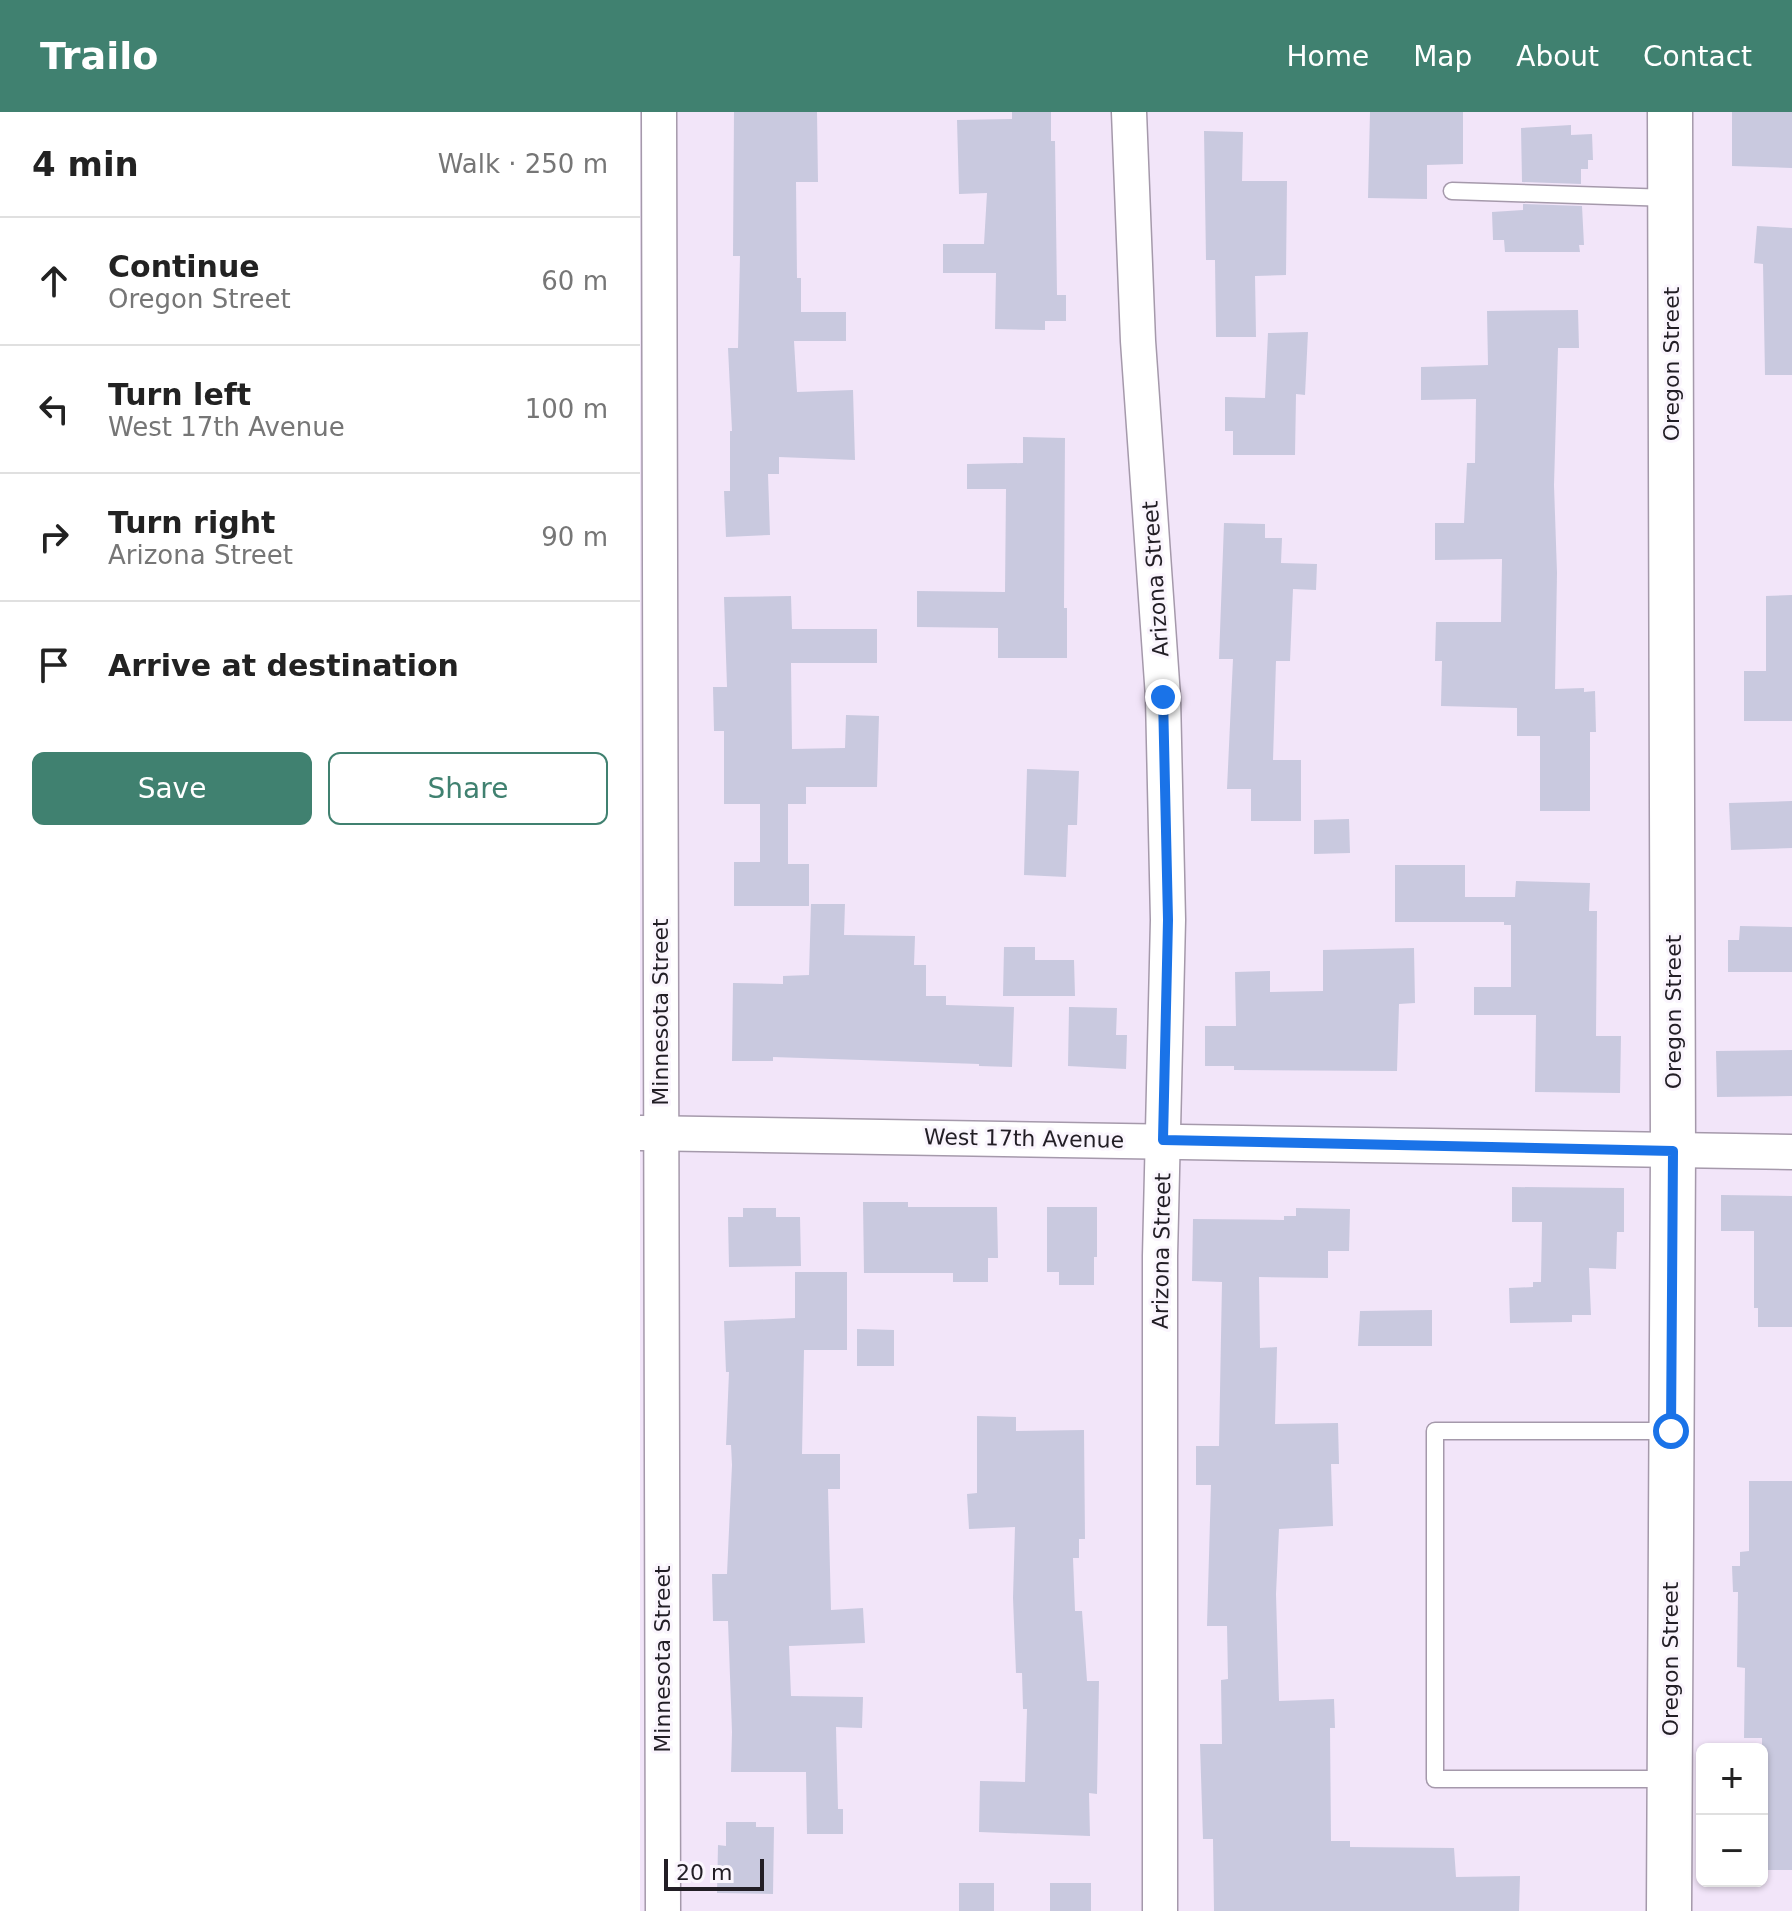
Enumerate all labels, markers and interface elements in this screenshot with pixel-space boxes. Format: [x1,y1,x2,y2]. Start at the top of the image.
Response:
text: Trailo [40,34,158,78]
text: Home [1286,40,1369,73]
text: Map [1413,40,1472,73]
text: About [1516,40,1599,73]
text: Contact [1643,40,1752,73]
text: 4 min [32,144,139,184]
text: Walk · 250 m [438,149,608,179]
text: Continue [108,249,260,284]
icon: ahead [32,259,76,303]
text: 60 m [541,266,608,296]
text: Oregon Street [108,284,291,314]
street label: Oregon Street [1659,286,1684,441]
text: Turn left [108,377,251,412]
icon: left [32,387,76,431]
text: 100 m [525,394,608,424]
text: West 17th Avenue [108,412,345,442]
street label: Arizona Street [1138,500,1173,658]
text: Turn right [108,505,275,540]
icon: right [32,515,76,559]
text: 90 m [541,522,608,552]
text: Arizona Street [108,540,293,570]
icon: arrive [32,643,76,687]
text: Arrive at destination [108,648,459,683]
route end [1145,679,1181,715]
button: Save [32,752,312,825]
button: Share [328,752,608,825]
street label: Minnesota Street [648,918,673,1106]
street label: Oregon Street [1661,934,1686,1089]
street label: West 17th Avenue [924,1124,1124,1153]
street label: Arizona Street [1148,1172,1175,1329]
route start [1653,1413,1689,1449]
street label: Minnesota Street [650,1565,675,1753]
street label: Oregon Street [1658,1581,1683,1736]
map controls [1696,1743,1768,1887]
button: + [1696,1743,1768,1815]
button: − [1696,1815,1768,1887]
scale bar [664,1855,764,1891]
text: 20 m [676,1860,732,1885]

